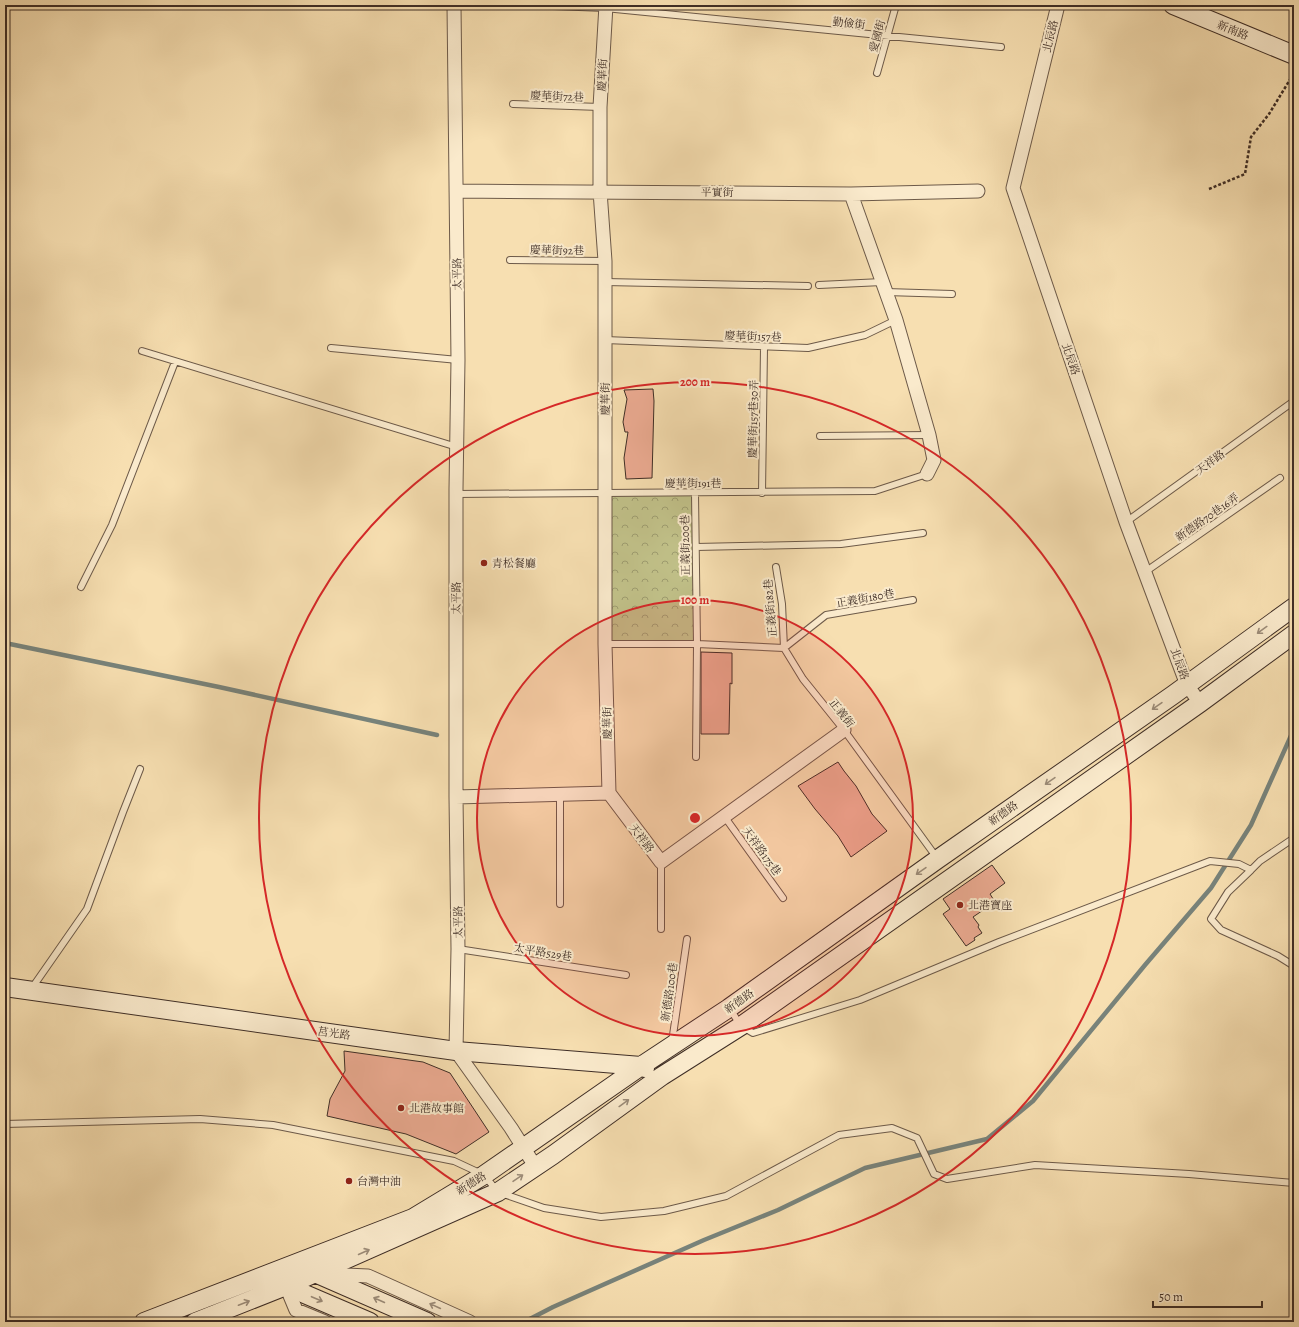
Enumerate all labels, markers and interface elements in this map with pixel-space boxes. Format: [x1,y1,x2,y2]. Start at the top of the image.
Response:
street label: 勤儉街 [832,14,866,33]
street label: 新南路 [1215,17,1251,44]
street label: 愛國街 [866,18,889,54]
street label: 北辰路 [1039,18,1062,54]
street label: 慶華街 [594,58,611,92]
street label: 慶華街72巷 [530,88,584,105]
street label: 平實街 [700,185,734,200]
street label: 慶華街92巷 [530,243,584,258]
street label: 太平路 [450,257,465,291]
street label: 慶華街157巷 [724,328,782,345]
street label: 北辰路 [1058,341,1083,377]
text: 200 m [680,374,710,390]
street label: 慶華街157巷30弄 [745,380,762,458]
street label: 慶華街 [598,383,613,416]
street label: 天祥路 [1193,447,1228,478]
street label: 慶華街191巷 [665,476,721,491]
street label: 新德路70巷16弄 [1173,490,1242,545]
street label: 正義街200巷 [677,514,694,576]
place label: 青松餐廳 [492,556,536,571]
marker: 青松餐廳 [479,558,489,568]
street label: 正義街182巷 [760,578,781,638]
street label: 太平路 [449,582,464,615]
street label: 正義街180巷 [835,586,895,611]
text: 100 m [681,592,709,608]
one-way arrow [1257,626,1268,634]
street label: 北辰路 [1167,646,1192,682]
street label: 正義街 [826,696,858,731]
one-way arrow [1152,702,1163,710]
street label: 慶華街 [600,706,615,740]
one-way arrow [1045,777,1056,785]
street label: 新德路 [985,798,1021,829]
centre of rings [688,811,702,825]
street label: 天祥路 [626,821,658,856]
street label: 天祥路175巷 [739,824,784,879]
one-way arrow [916,867,927,875]
place label: 北港寶座 [968,898,1012,913]
marker: 北港寶座 [955,900,965,910]
street label: 太平路 [451,905,466,939]
street label: 太平路529巷 [513,940,573,965]
street label: 新德路100巷 [658,962,681,1023]
street label: 新德路 [721,986,757,1017]
street label: 莒光路 [317,1024,351,1043]
one-way arrow [619,1099,630,1107]
place label: 北港故事館 [409,1101,464,1116]
marker: 北港故事館 [396,1103,406,1113]
street label: 新德路 [453,1168,489,1199]
place label: 台灣中油 [357,1174,401,1189]
one-way arrow [513,1174,524,1182]
marker: 台灣中油 [344,1176,354,1186]
one-way arrow [357,1248,369,1255]
scale bar [1153,1283,1262,1309]
text: 50 m [1159,1289,1183,1305]
one-way arrow [311,1296,323,1303]
one-way arrow [373,1296,385,1303]
one-way arrow [237,1298,249,1306]
one-way arrow [429,1302,441,1309]

